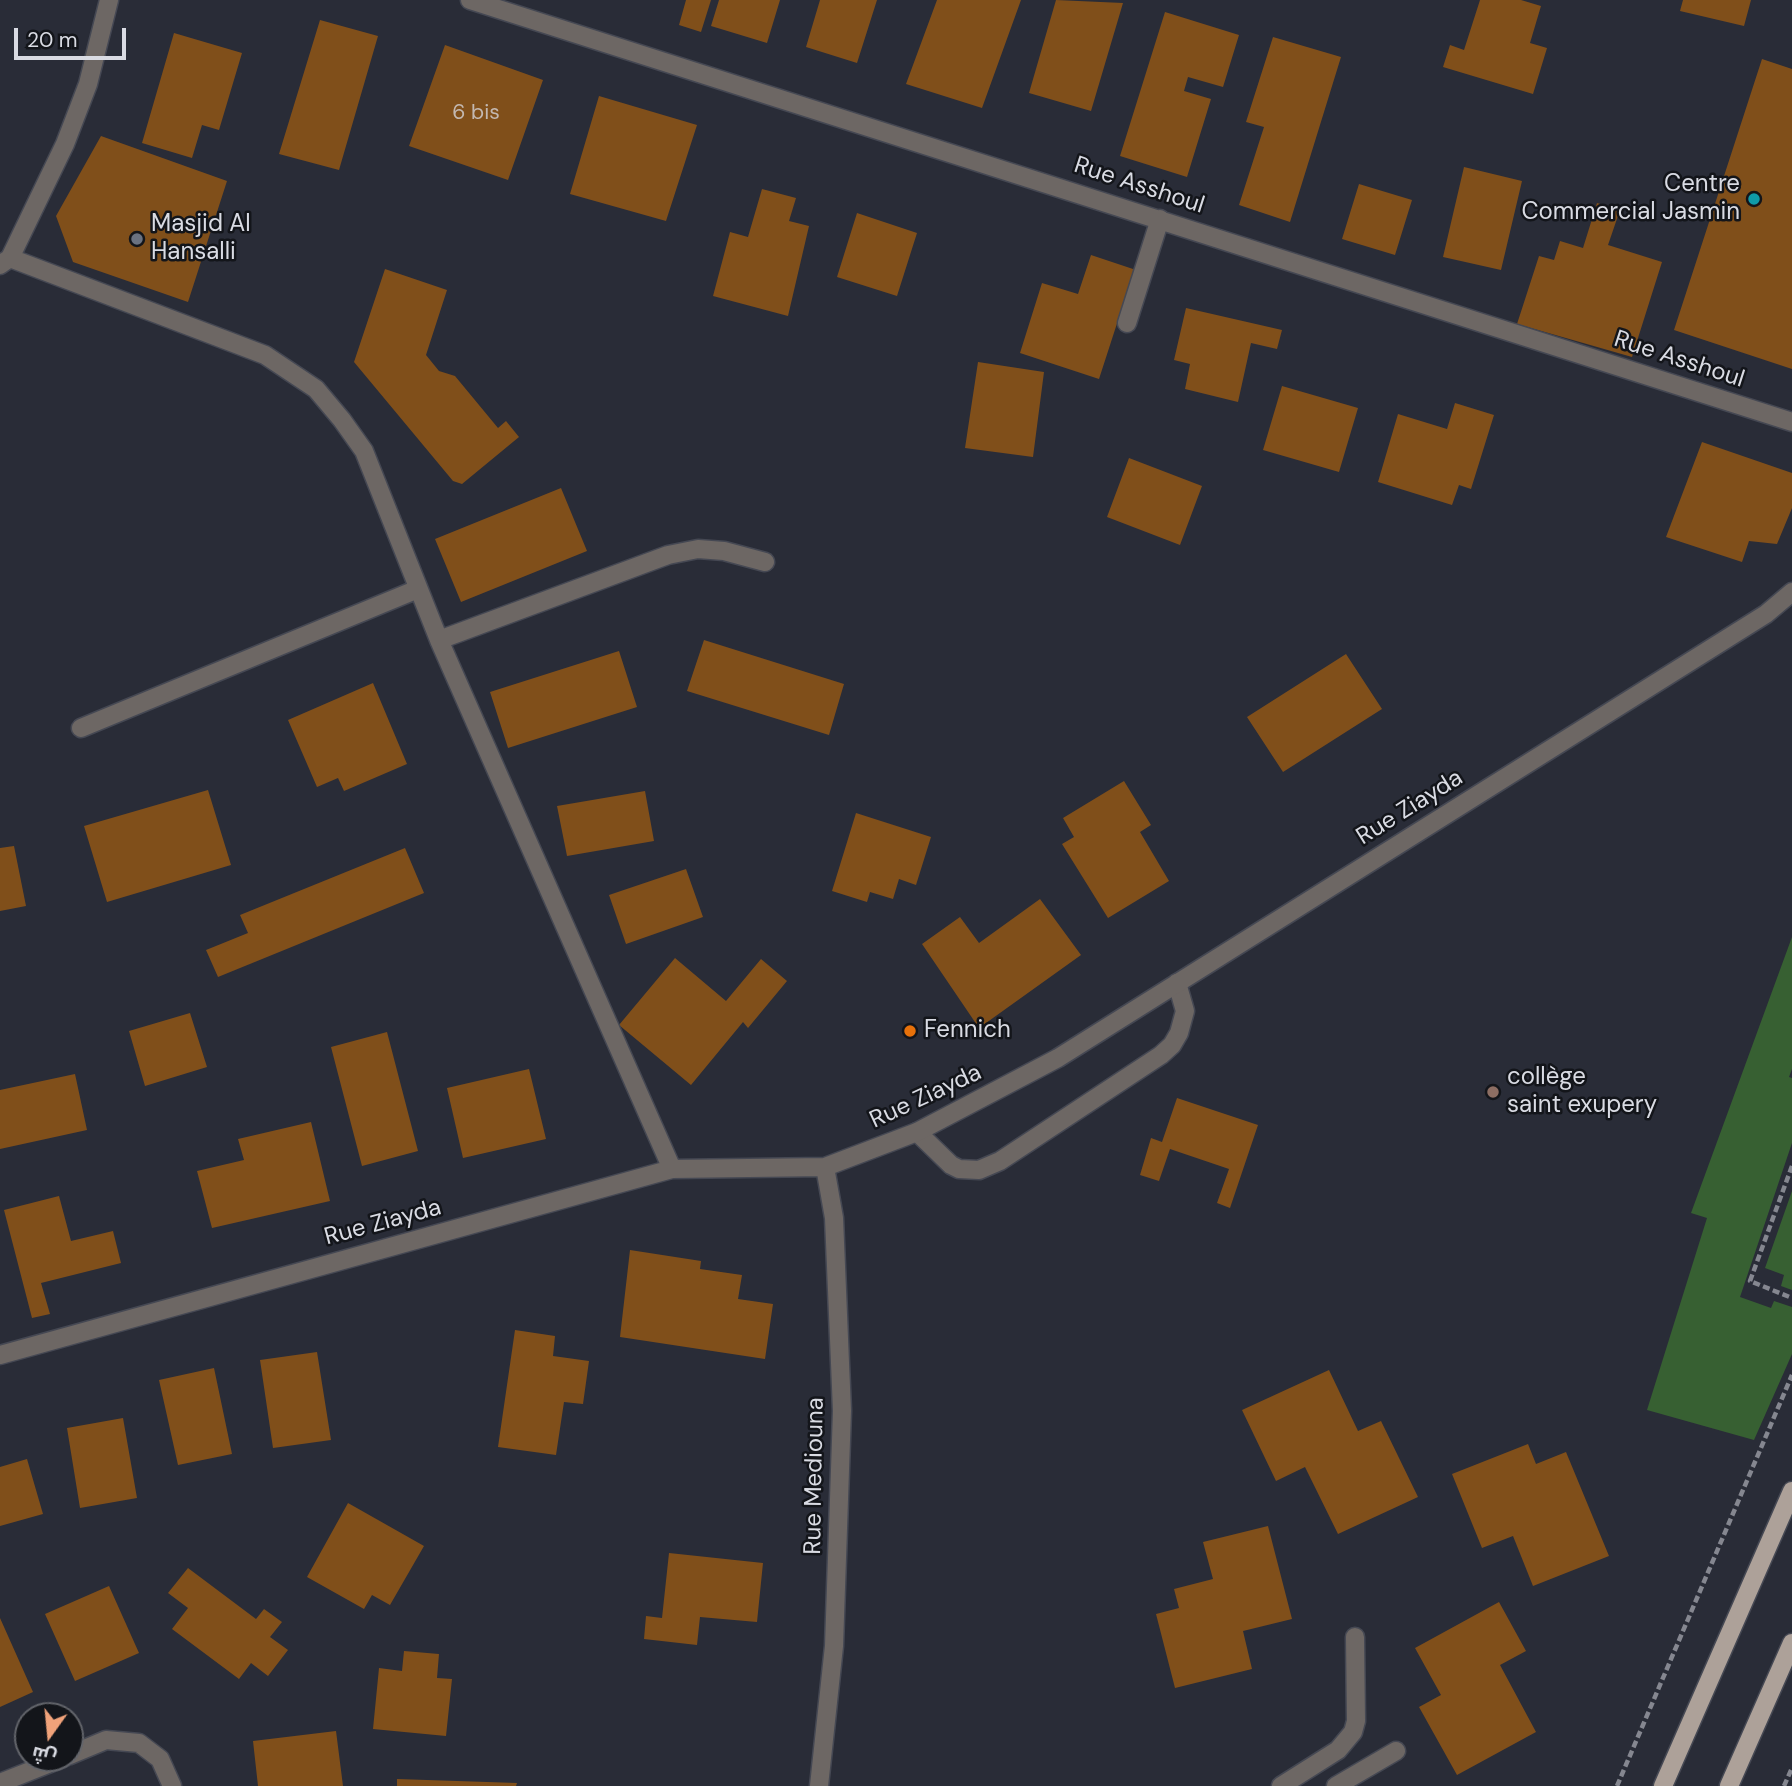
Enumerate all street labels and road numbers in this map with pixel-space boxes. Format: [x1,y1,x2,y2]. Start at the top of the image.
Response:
street label: Rue Asshoul [1070,151,1208,221]
street label: Rue Asshoul [1610,325,1748,395]
street label: Rue Ziayda [1352,764,1468,852]
street label: Rue Ziayda [866,1059,986,1135]
street label: Rue Ziayda [321,1194,445,1252]
street label: Rue Mediouna [799,1397,831,1555]

